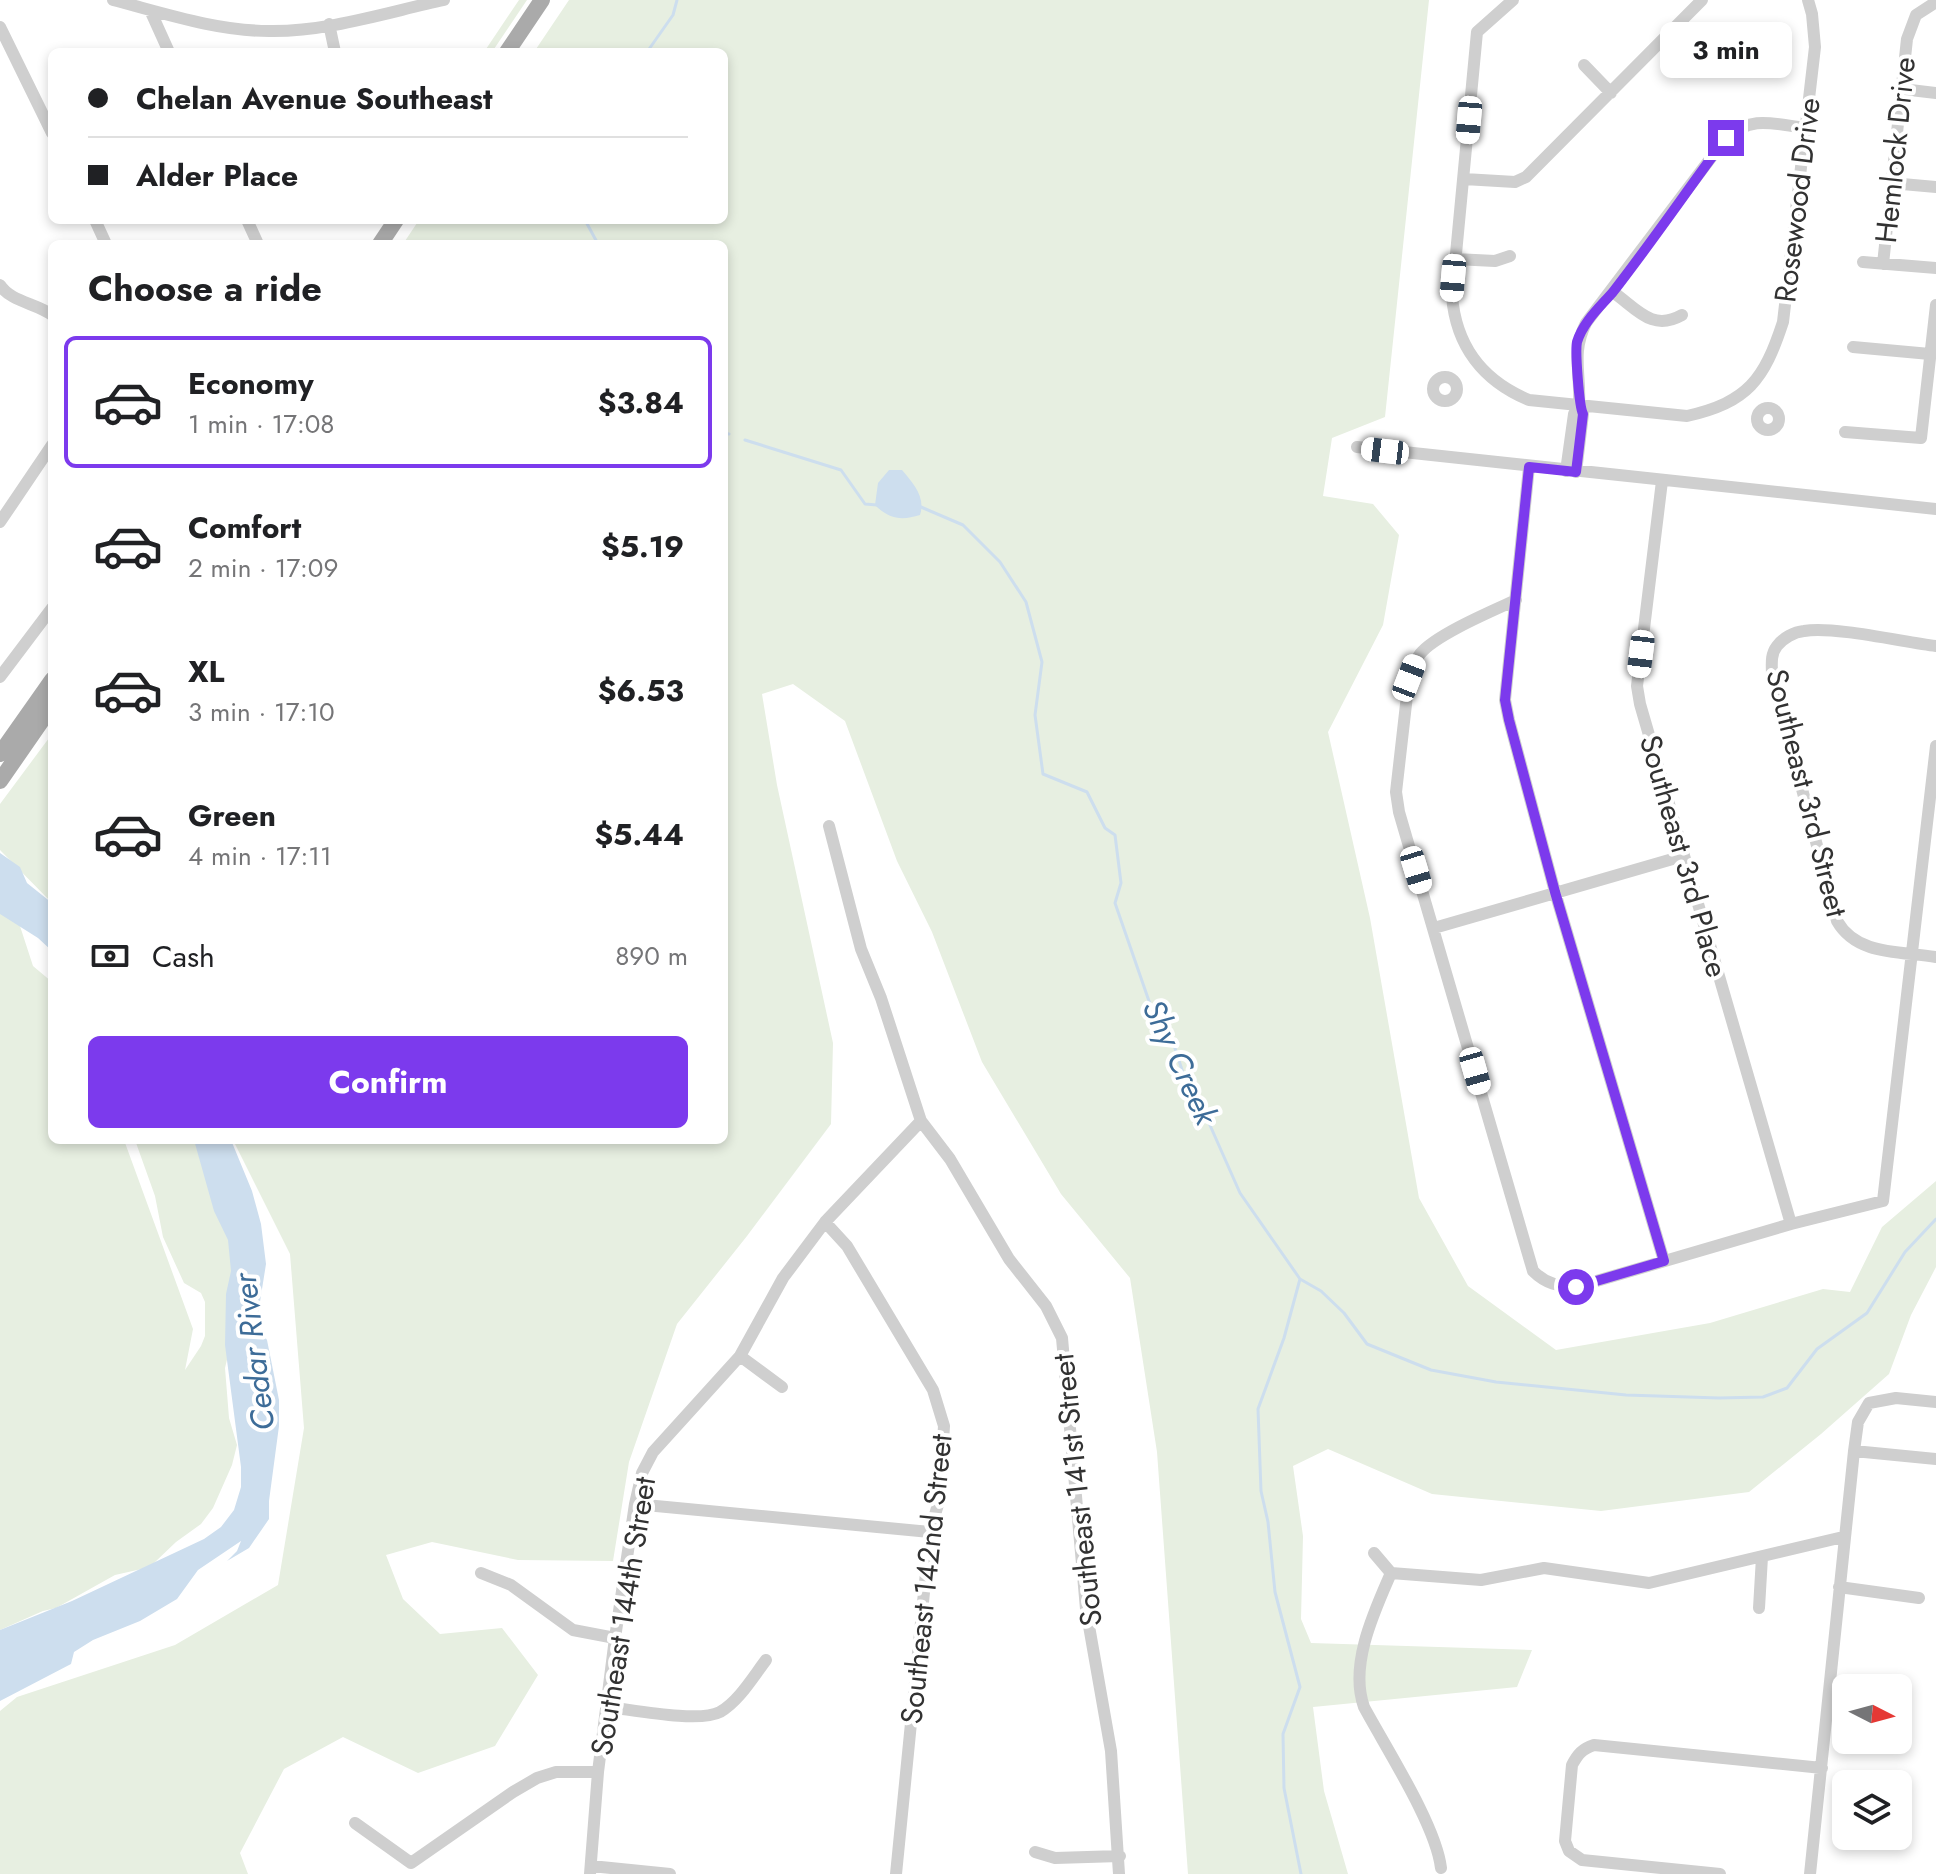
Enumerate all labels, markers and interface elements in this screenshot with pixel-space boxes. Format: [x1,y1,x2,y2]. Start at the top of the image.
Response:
callout: 3 min [1660,22,1792,78]
text: 3 min [1692,31,1760,69]
street label: Hemlock Drive [1864,55,1926,245]
text: Chelan Avenue Southeast [136,77,493,120]
car [1455,95,1483,145]
street label: Rosewood Drive [1763,95,1831,305]
route end [1708,120,1744,156]
text: Alder Place [136,154,298,197]
car [1439,253,1467,303]
text: Choose a ride [88,262,322,314]
text: Economy [188,362,314,405]
icon: car [92,366,164,438]
text: $3.84 [598,381,684,424]
text: 1 min · 17:08 [188,405,335,443]
car [1360,436,1410,466]
text: Comfort [188,506,301,549]
icon: car [92,510,164,582]
text: $5.19 [601,525,684,568]
text: 2 min · 17:09 [188,549,338,587]
car [1626,629,1656,679]
text: XL [188,650,224,693]
car [1389,651,1429,705]
icon: car [92,654,164,726]
street label: Southeast 3rd Street [1755,665,1859,922]
text: $6.53 [598,669,684,712]
text: 3 min · 17:10 [188,693,335,731]
street label: Southeast 3rd Place [1629,730,1739,982]
text: Green [188,794,276,837]
icon: car [92,798,164,870]
text: $5.44 [594,813,684,856]
text: 4 min · 17:11 [188,837,332,875]
car [1398,844,1434,896]
icon: cash [88,934,132,978]
text: Cash [152,935,215,978]
text: 890 m [615,937,688,975]
water label: Shy Creek [1131,992,1230,1133]
button: Confirm [88,1036,688,1128]
car [1457,1045,1493,1097]
water label: Cedar River [221,1268,286,1433]
route start [1558,1269,1594,1305]
street label: Southeast 141st Street [1041,1351,1113,1629]
street label: Southeast 142nd Street [889,1431,963,1726]
street label: Southeast 144th Street [580,1473,666,1758]
north arrow [1832,1674,1912,1754]
map controls [1832,1674,1912,1850]
button: layers [1832,1770,1912,1850]

